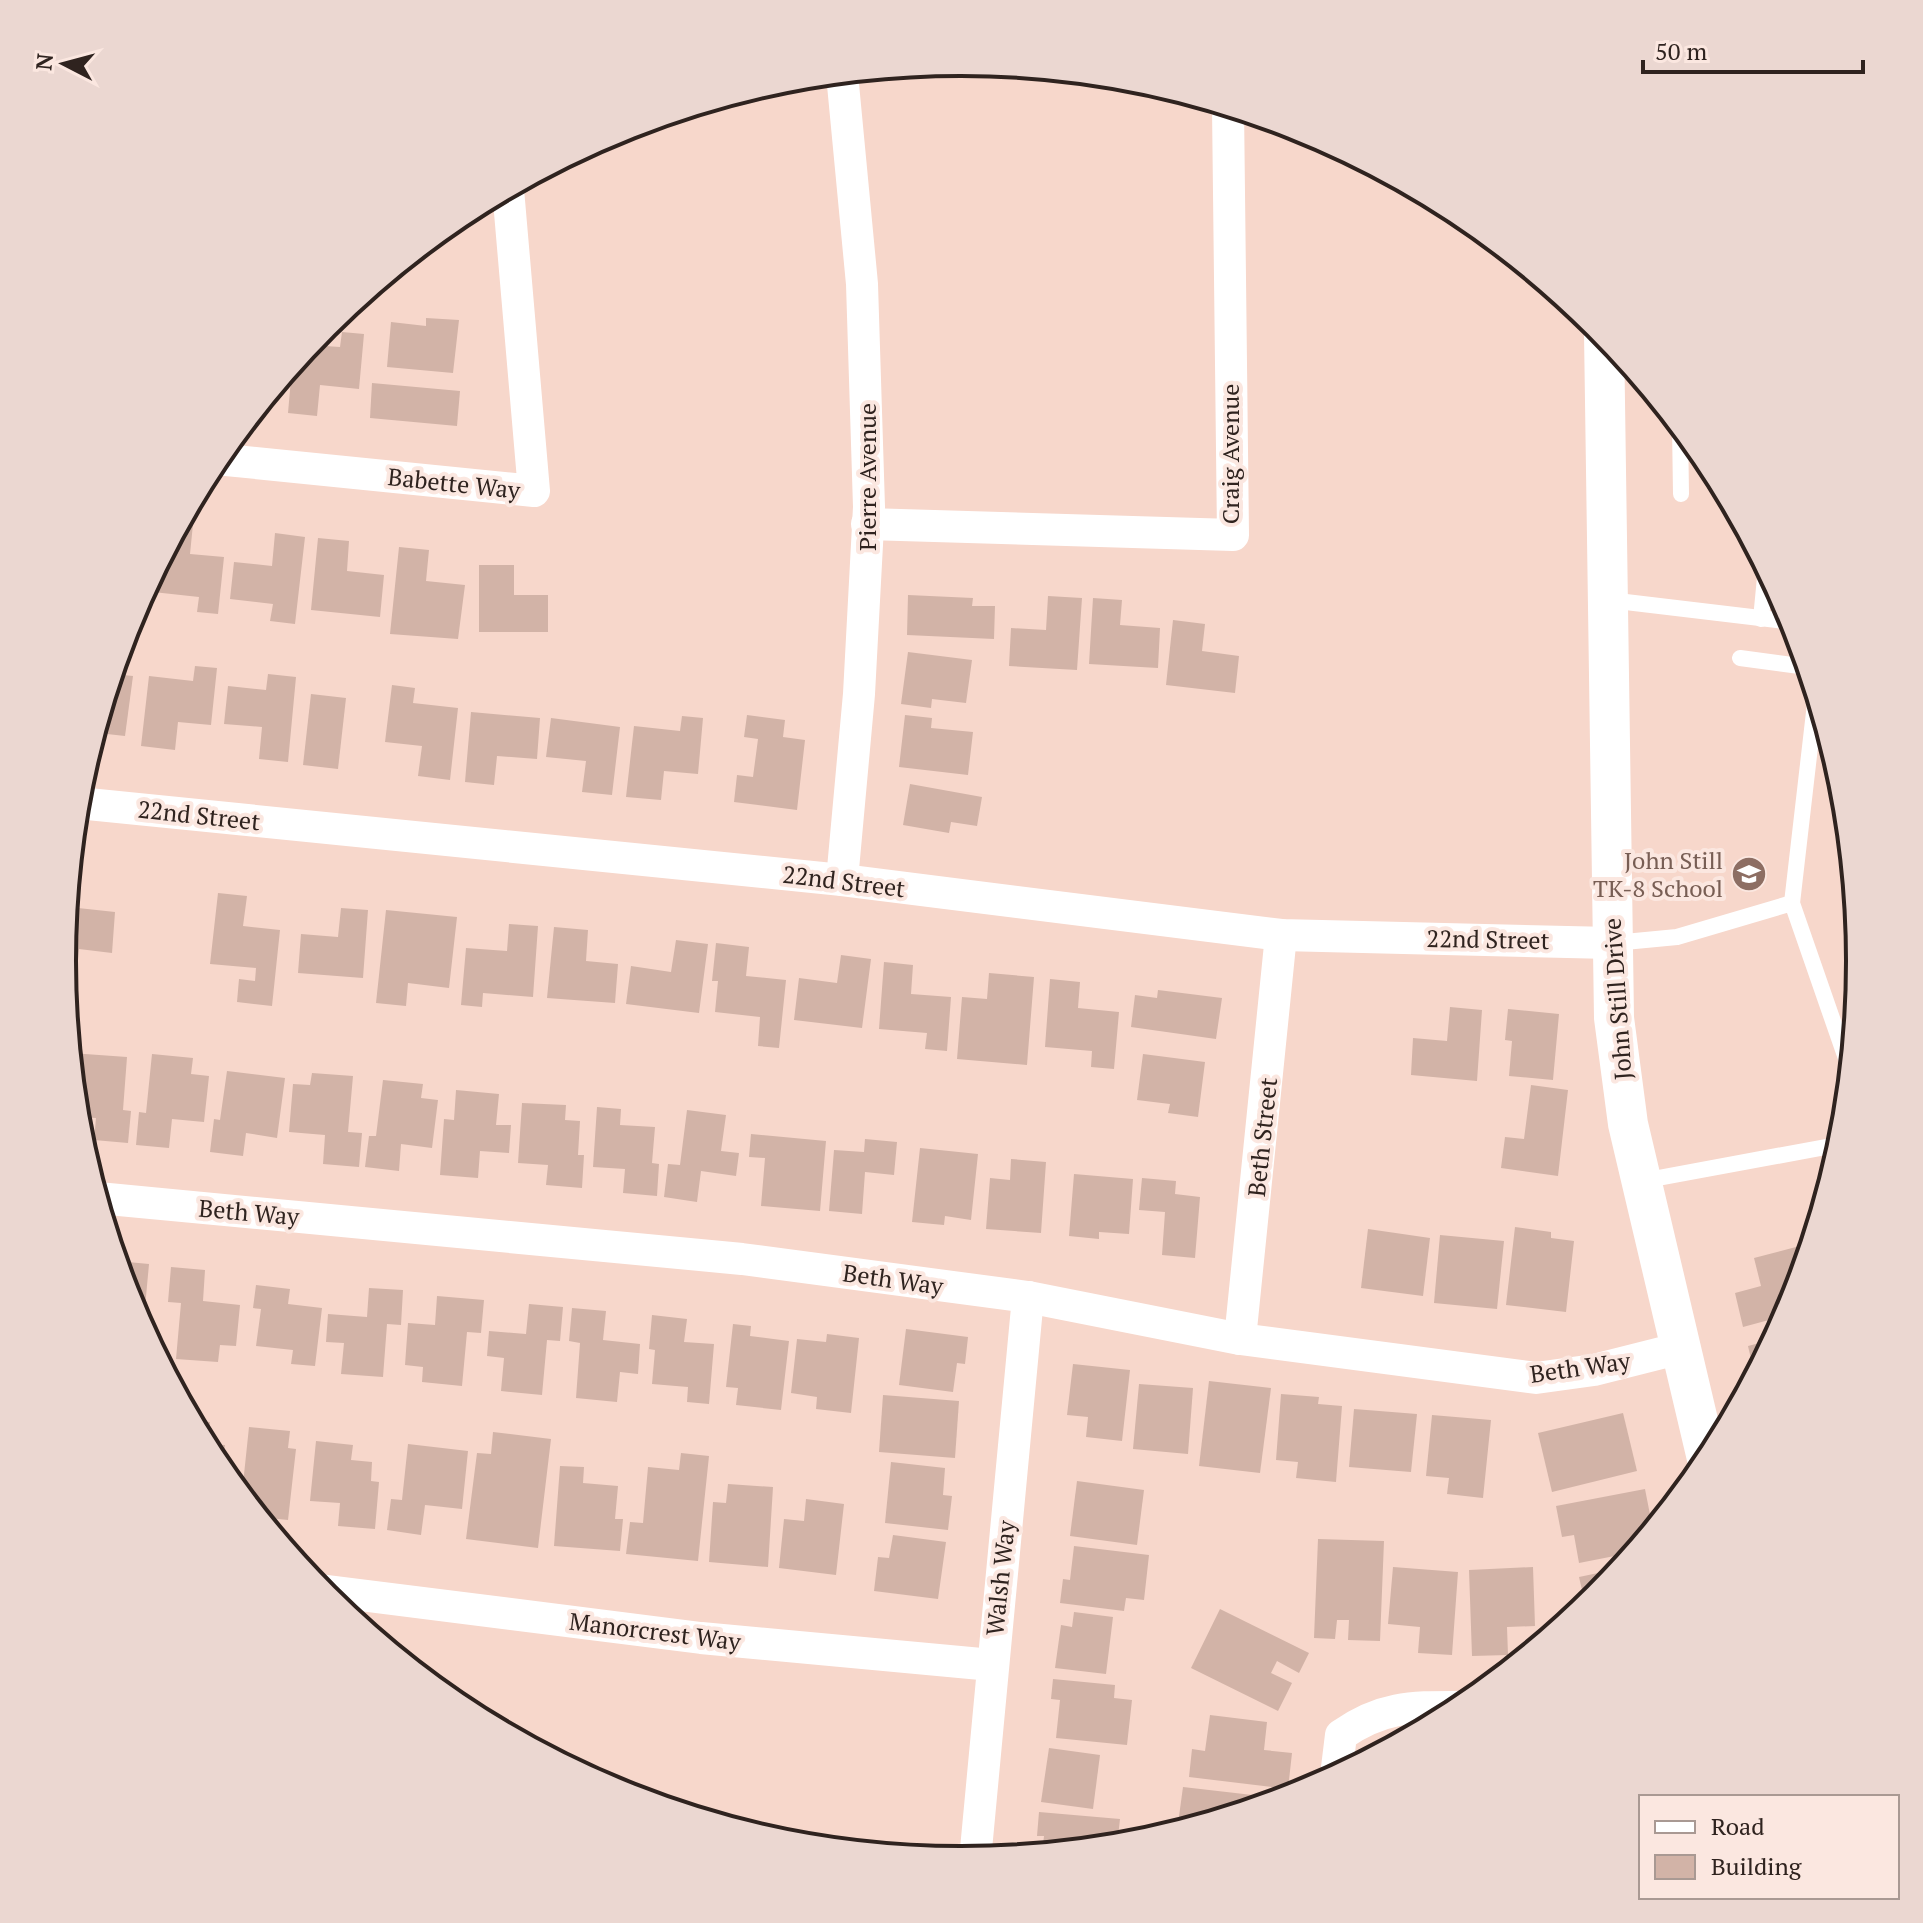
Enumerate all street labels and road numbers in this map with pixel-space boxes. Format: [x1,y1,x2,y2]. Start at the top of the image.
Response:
street label: Craig Avenue [1214,384,1246,524]
street label: Pierre Avenue [851,403,883,551]
street label: Babette Way [386,460,523,506]
street label: 22nd Street [136,793,262,837]
street label: 22nd Street [781,858,907,904]
street label: John Still Drive [1595,917,1639,1081]
street label: 22nd Street [1426,922,1550,956]
street label: Beth Street [1240,1076,1284,1198]
street label: Beth Way [197,1192,301,1232]
street label: Beth Way [841,1256,946,1302]
street label: Beth Way [1528,1344,1633,1390]
street label: Walsh Way [978,1518,1022,1637]
street label: Manorcrest Way [568,1605,743,1657]

